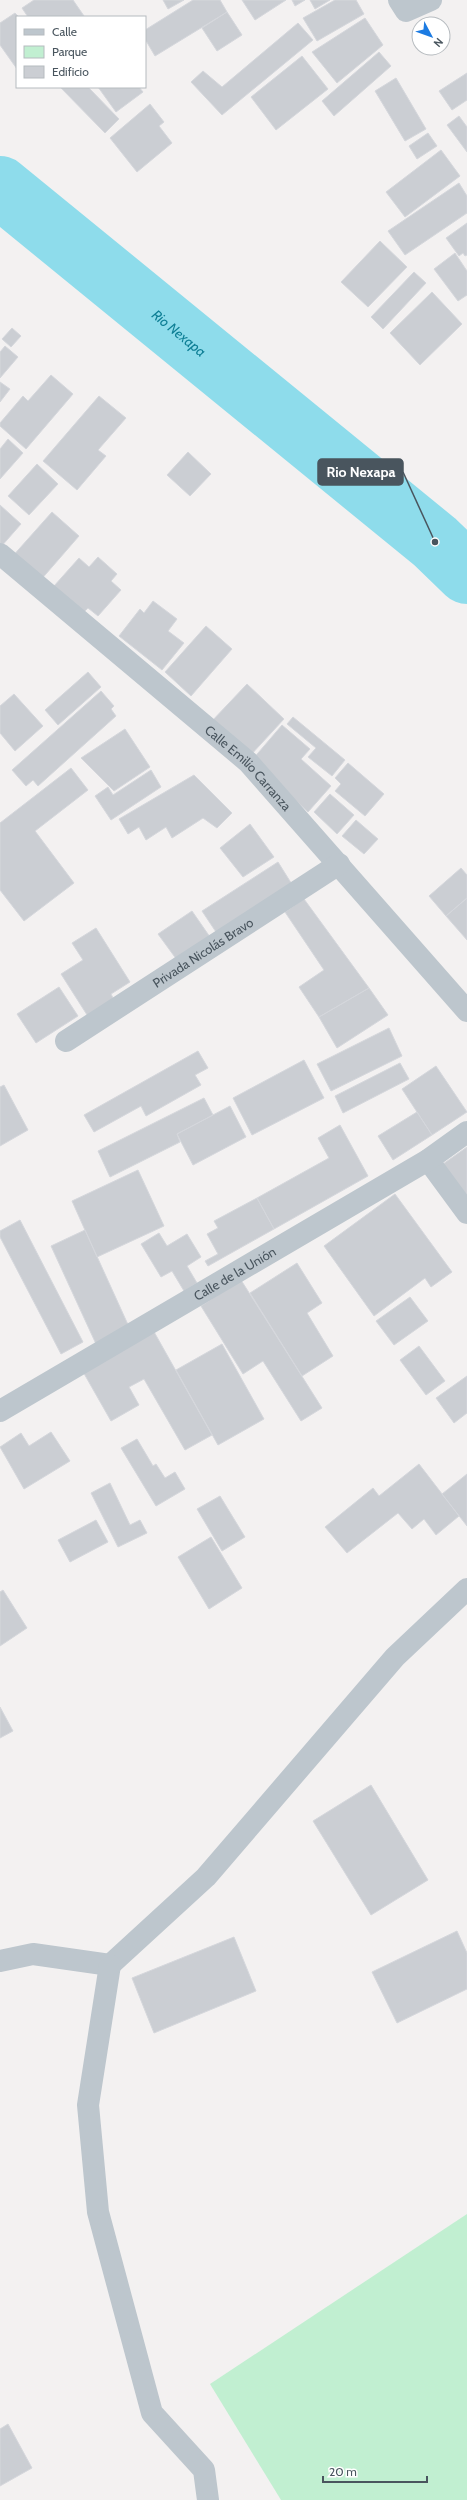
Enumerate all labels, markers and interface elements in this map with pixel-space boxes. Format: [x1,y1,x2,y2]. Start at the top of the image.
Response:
legend [16,16,146,88]
north arrow [411,16,451,56]
text: Calle [52,24,77,39]
text: N [431,35,446,50]
text: Parque [52,44,87,59]
text: Edificio [52,64,89,79]
water label: Rio Nexapa [148,306,210,361]
callout: Rio Nexapa [318,459,403,485]
text: Rio Nexapa [327,463,395,481]
street label: Calle Emilio Carranza [202,722,295,814]
street label: Privada Nicolás Bravo [149,914,256,991]
street label: Calle de la Unión [191,1243,279,1304]
scale bar [323,2458,427,2484]
text: 20 m [329,2464,357,2479]

